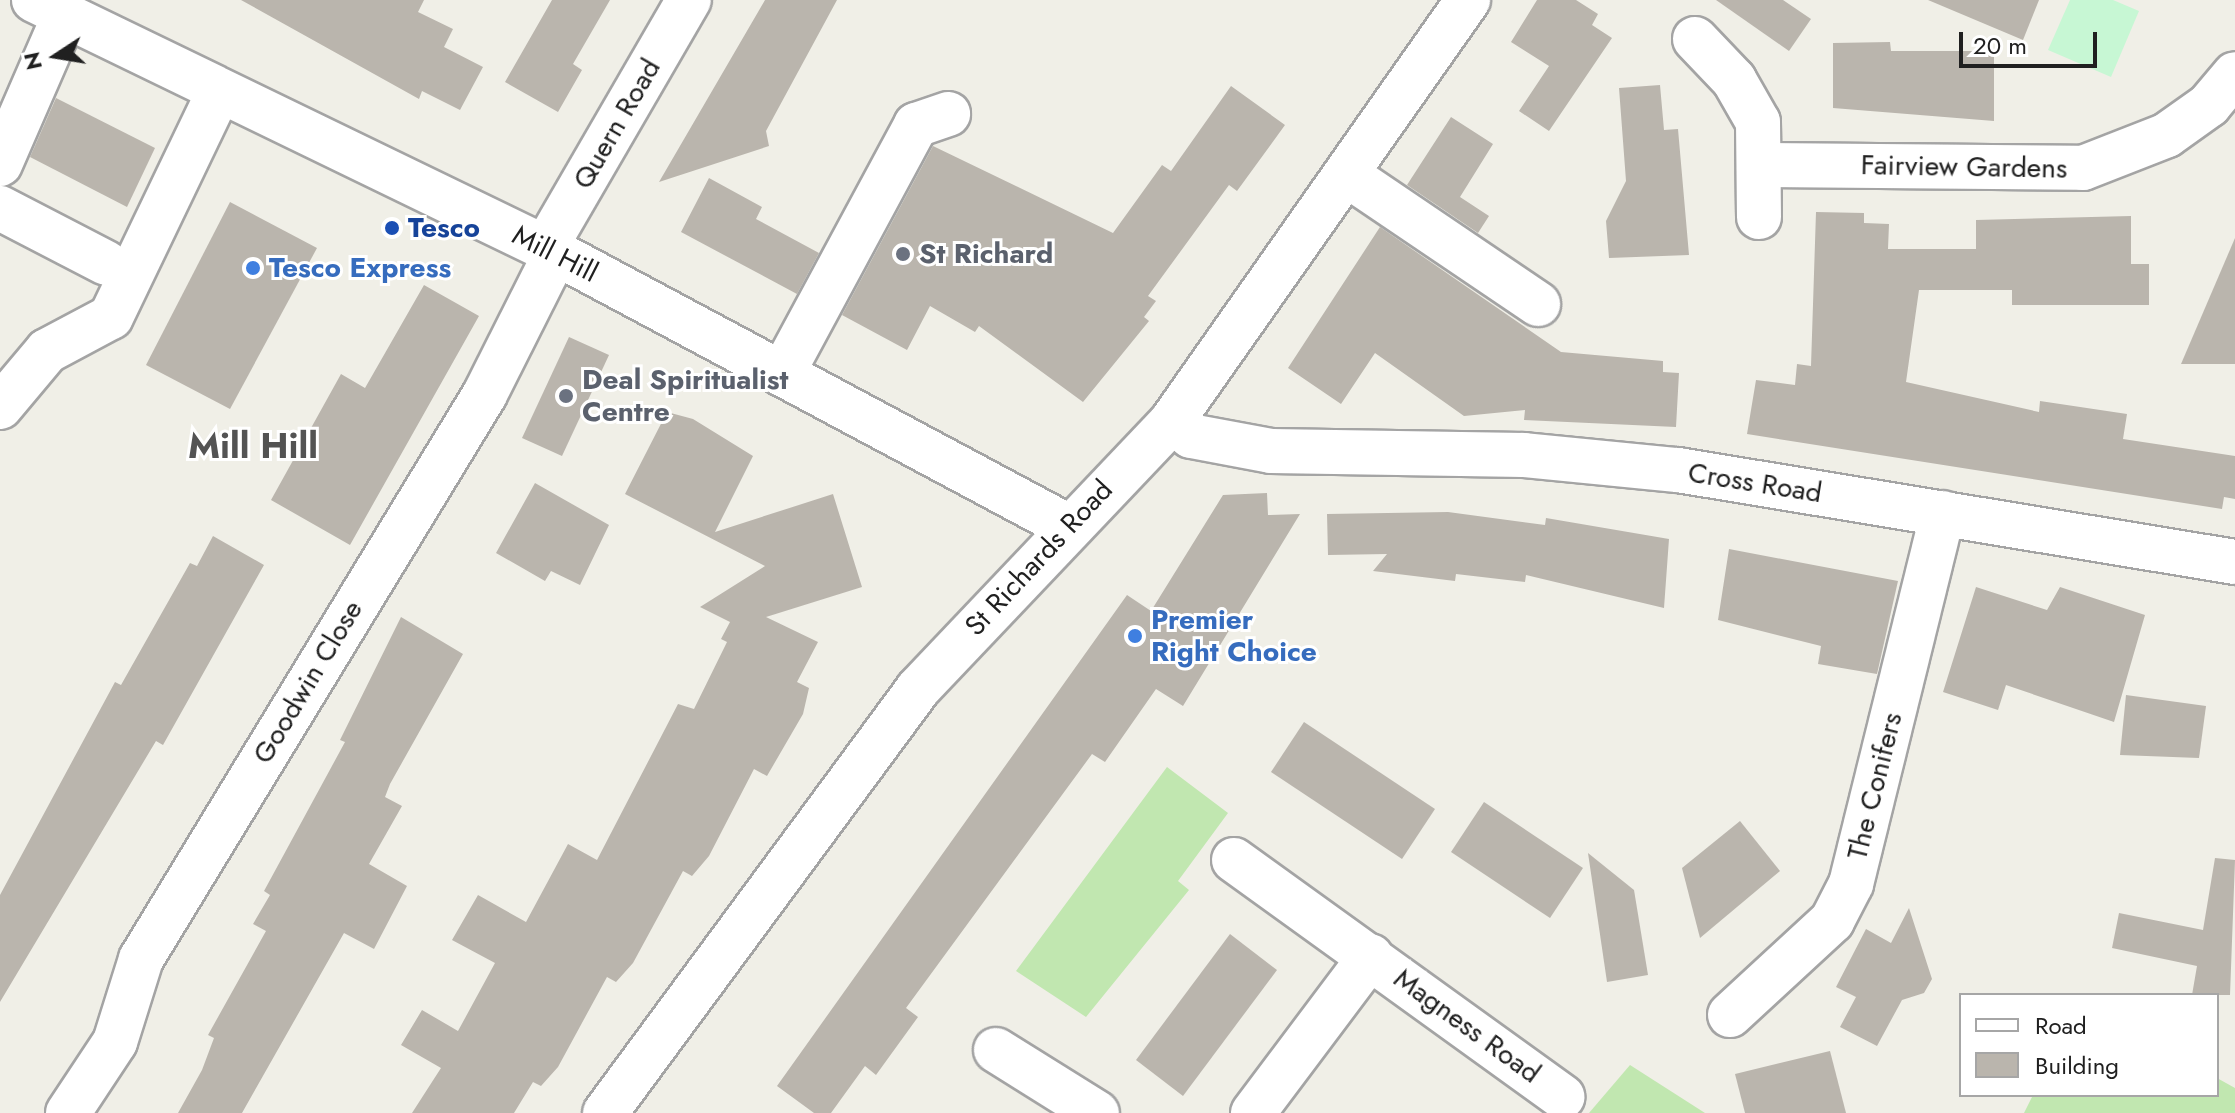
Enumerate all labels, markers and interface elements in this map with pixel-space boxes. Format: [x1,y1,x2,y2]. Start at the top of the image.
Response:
north arrow [16,16,96,96]
scale bar [1963,16,2101,66]
text: 20 m [1973,28,2027,63]
text: N [15,49,50,73]
street label: Quern Road [566,53,668,195]
street label: Fairview Gardens [1860,148,2068,186]
place label: Tesco [408,211,480,245]
street label: Mill Hill [507,218,603,290]
marker: Tesco [383,219,401,237]
place label: St Richard [919,237,1053,271]
marker: St Richard [894,245,912,263]
place label: Tesco Express [269,251,451,285]
marker: Tesco Express [244,259,262,277]
place label: Deal Spiritualist Centre [582,363,788,429]
marker: Deal Spiritualist Centre [557,387,575,405]
district label: Mill Hill [188,424,318,468]
street label: Cross Road [1686,456,1824,510]
street label: St Richards Road [958,473,1120,643]
street label: Goodwin Close [246,594,370,770]
place label: Premier Right Choice [1151,603,1317,669]
marker: Premier Right Choice [1126,627,1144,645]
street label: The Conifers [1841,709,1909,863]
street label: Magness Road [1387,962,1547,1090]
legend [1959,993,2219,1097]
text: Road [2035,1008,2087,1043]
text: Building [2035,1048,2119,1083]

